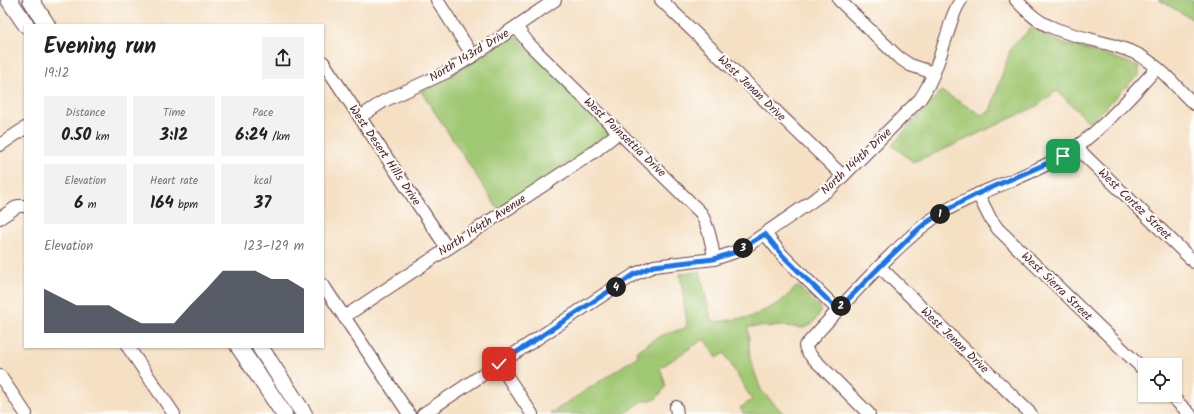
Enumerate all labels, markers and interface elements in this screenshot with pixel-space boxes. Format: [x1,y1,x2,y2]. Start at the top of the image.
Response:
street label: North 143rd Drive [426,24,513,87]
text: Evening run [44,30,156,65]
button: share [262,37,304,79]
street label: West Jenan Drive [713,51,791,126]
text: 19:12 [44,63,69,84]
street label: West Poinsettia Drive [579,93,671,182]
street label: West Desert Hills Drive [344,101,426,210]
text: Distance [66,104,105,122]
text: Time [163,104,185,122]
text: Pace [252,104,273,122]
text: 0.50 [61,122,91,149]
text: 3:12 [160,122,188,149]
text: 6:24 [235,122,268,149]
street label: North 144th Drive [816,123,897,199]
text: km [91,128,110,146]
text: /km [268,128,290,146]
pin [1046,139,1080,173]
icon: arrive [1052,145,1074,167]
street label: West Cortez Street [1093,164,1176,245]
text: Elevation [65,172,106,190]
text: Heart rate [150,172,198,190]
text: kcal [254,172,272,190]
street label: North 144th Avenue [434,189,531,261]
text: 6 [74,190,83,217]
text: 164 [150,190,174,217]
text: 37 [254,190,271,217]
text: m [83,196,97,214]
text: bpm [174,196,198,214]
pin: 1 [930,204,950,224]
text: 1 [938,205,942,223]
text: Elevation [44,236,93,257]
text: 123–129 m [243,236,304,257]
pin: 3 [733,238,753,258]
text: 3 [740,239,746,257]
street label: West Sierra Street [1017,247,1097,326]
pin: 4 [606,277,626,297]
text: 4 [613,278,619,296]
pin: 2 [831,296,851,316]
text: 2 [838,297,844,315]
street label: West Jenan Drive [916,303,994,378]
pin [482,347,516,381]
icon: check [488,353,510,375]
map controls [1138,358,1182,402]
button: locate [1138,358,1182,402]

